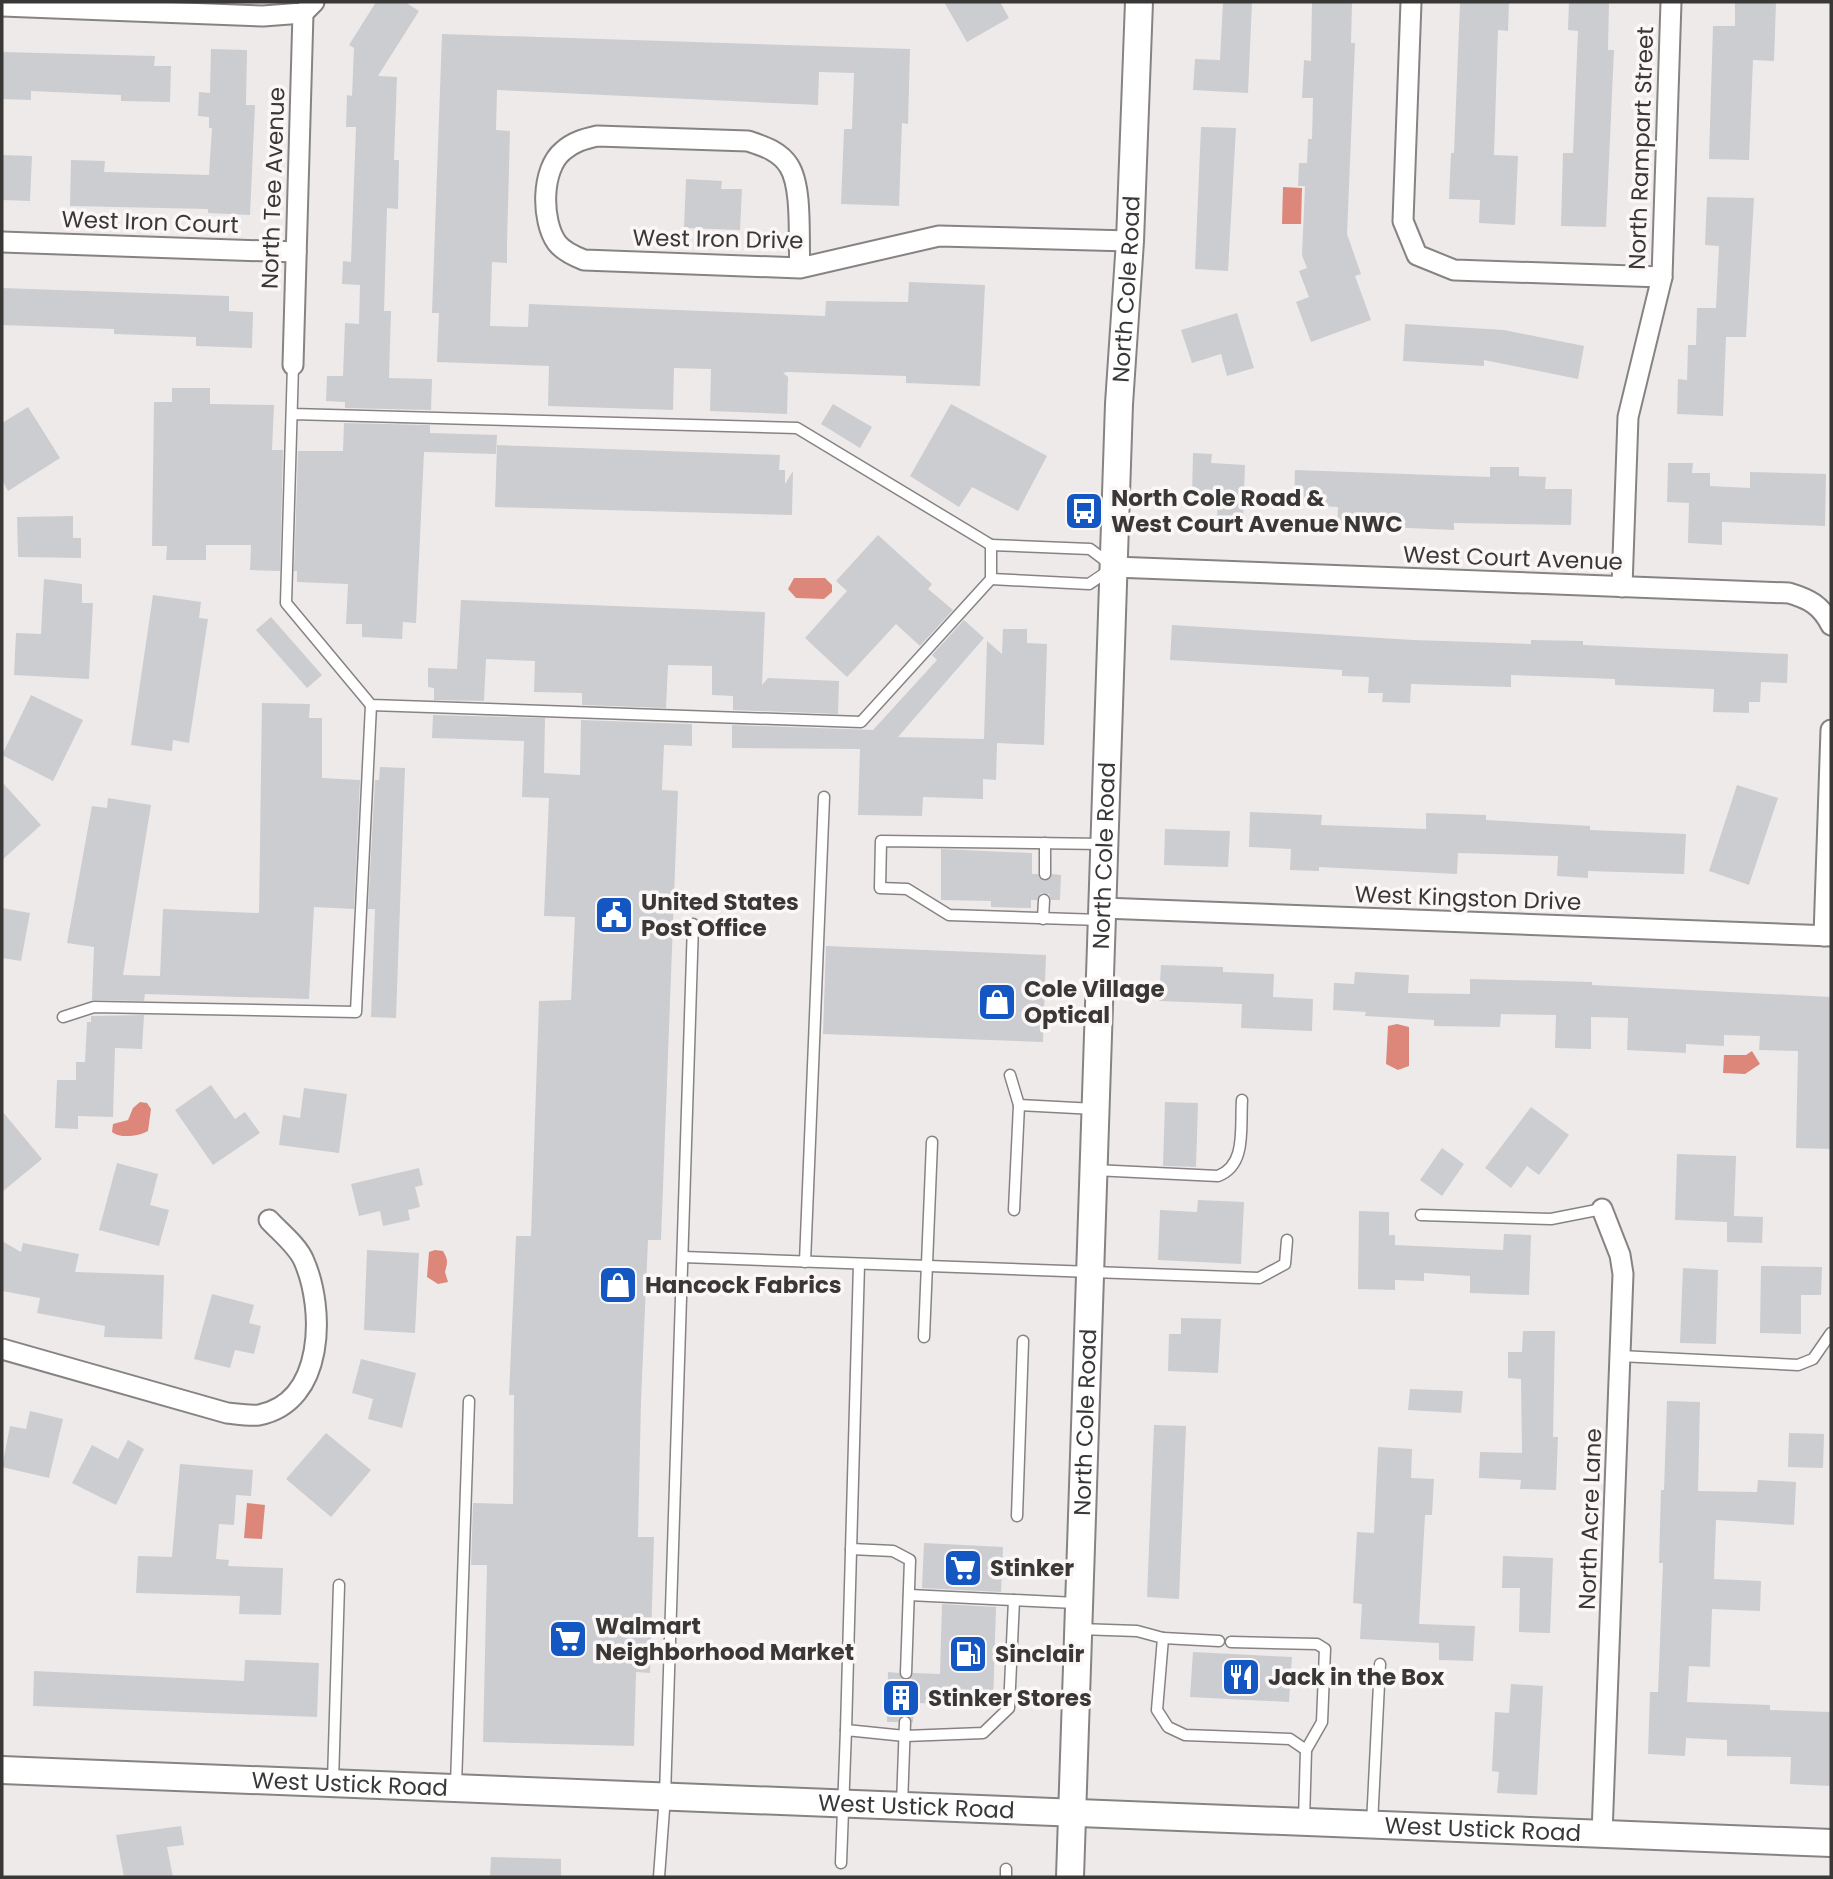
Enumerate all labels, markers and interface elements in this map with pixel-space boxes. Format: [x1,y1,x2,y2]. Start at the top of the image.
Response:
street label: North Rampart Street [1621,26,1661,270]
street label: North Tee Avenue [253,86,293,290]
street label: North Cole Road [1104,195,1148,384]
street label: West Iron Court [61,203,239,241]
street label: West Iron Drive [632,222,804,256]
place label: North Cole Road & West Court Avenue NWC [1111,482,1403,540]
bus stop icon: North Cole Road & West Court Avenue NWC [1063,490,1105,532]
street label: West Court Avenue [1403,538,1623,578]
street label: North Cole Road [1085,761,1123,950]
street label: West Kingston Drive [1354,878,1582,918]
place label: United States Post Office [641,886,799,944]
public building icon: United States Post Office [593,894,635,936]
place label: Cole Village Optical [1024,973,1165,1031]
shop icon: Cole Village Optical [976,981,1018,1023]
shop icon: Hancock Fabrics [597,1264,639,1306]
place label: Hancock Fabrics [645,1269,842,1301]
street label: North Cole Road [1066,1328,1104,1516]
street label: North Acre Lane [1571,1428,1609,1610]
supermarket icon: Stinker [942,1547,984,1589]
place label: Stinker [990,1552,1074,1584]
place label: Walmart Neighborhood Market [595,1610,854,1668]
supermarket icon: Walmart Neighborhood Market [547,1618,589,1660]
fuel station icon: Sinclair [947,1633,989,1675]
place label: Sinclair [995,1638,1085,1670]
restaurant icon: Jack in the Box [1220,1656,1262,1698]
place label: Jack in the Box [1268,1661,1445,1693]
building icon: Stinker Stores [880,1677,922,1719]
place label: Stinker Stores [928,1682,1092,1714]
street label: West Ustick Road [251,1764,449,1804]
street label: West Ustick Road [817,1787,1015,1826]
street label: West Ustick Road [1384,1809,1582,1849]

